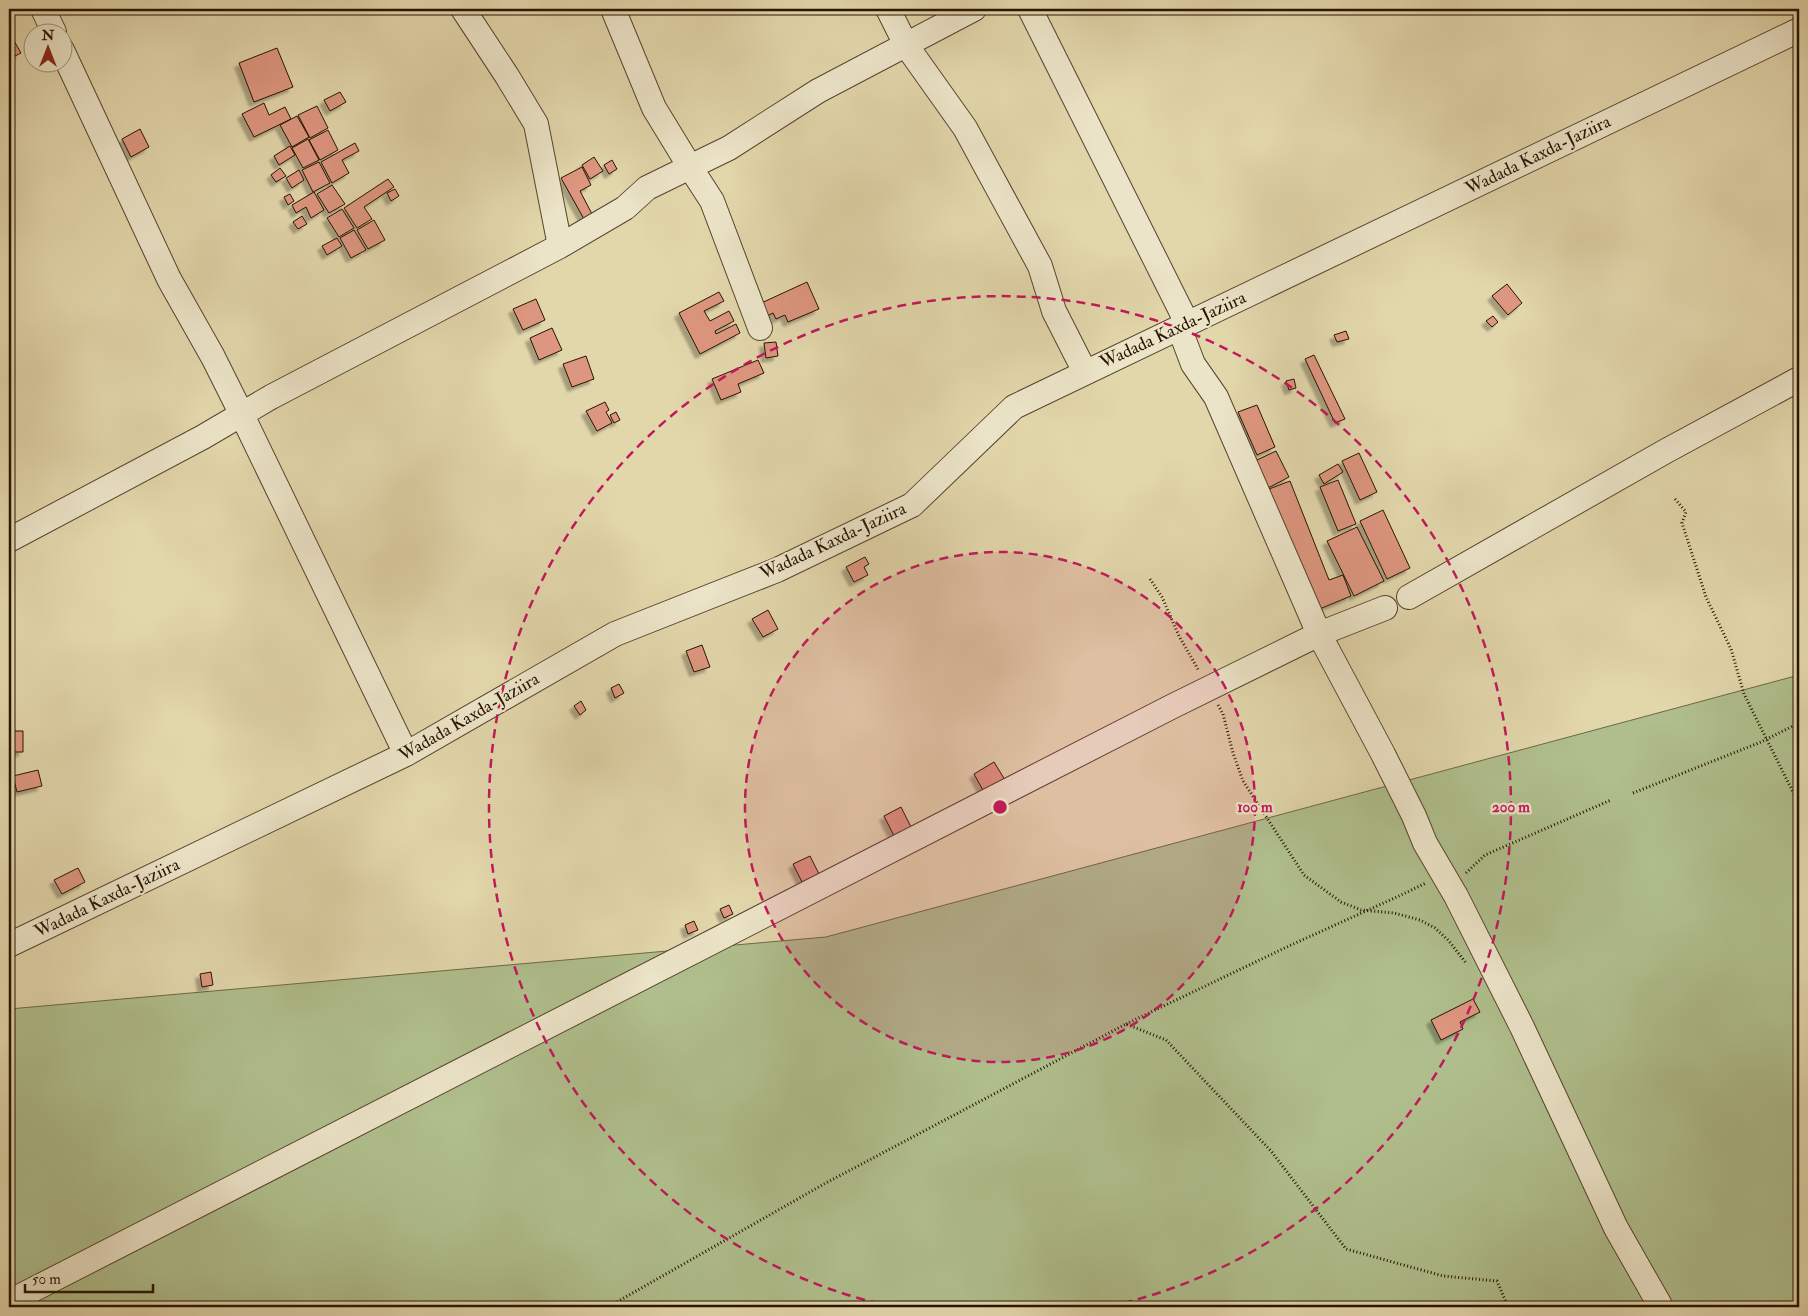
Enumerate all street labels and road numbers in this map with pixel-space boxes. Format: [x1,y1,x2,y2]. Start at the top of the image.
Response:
street label: Wadada Kaxda-Jaziira [1461,110,1615,201]
street label: Wadada Kaxda-Jaziira [1095,286,1250,374]
street label: Wadada Kaxda-Jaziira [755,497,910,585]
street label: Wadada Kaxda-Jaziira [394,667,544,767]
street label: Wadada Kaxda-Jaziira [30,853,184,944]

